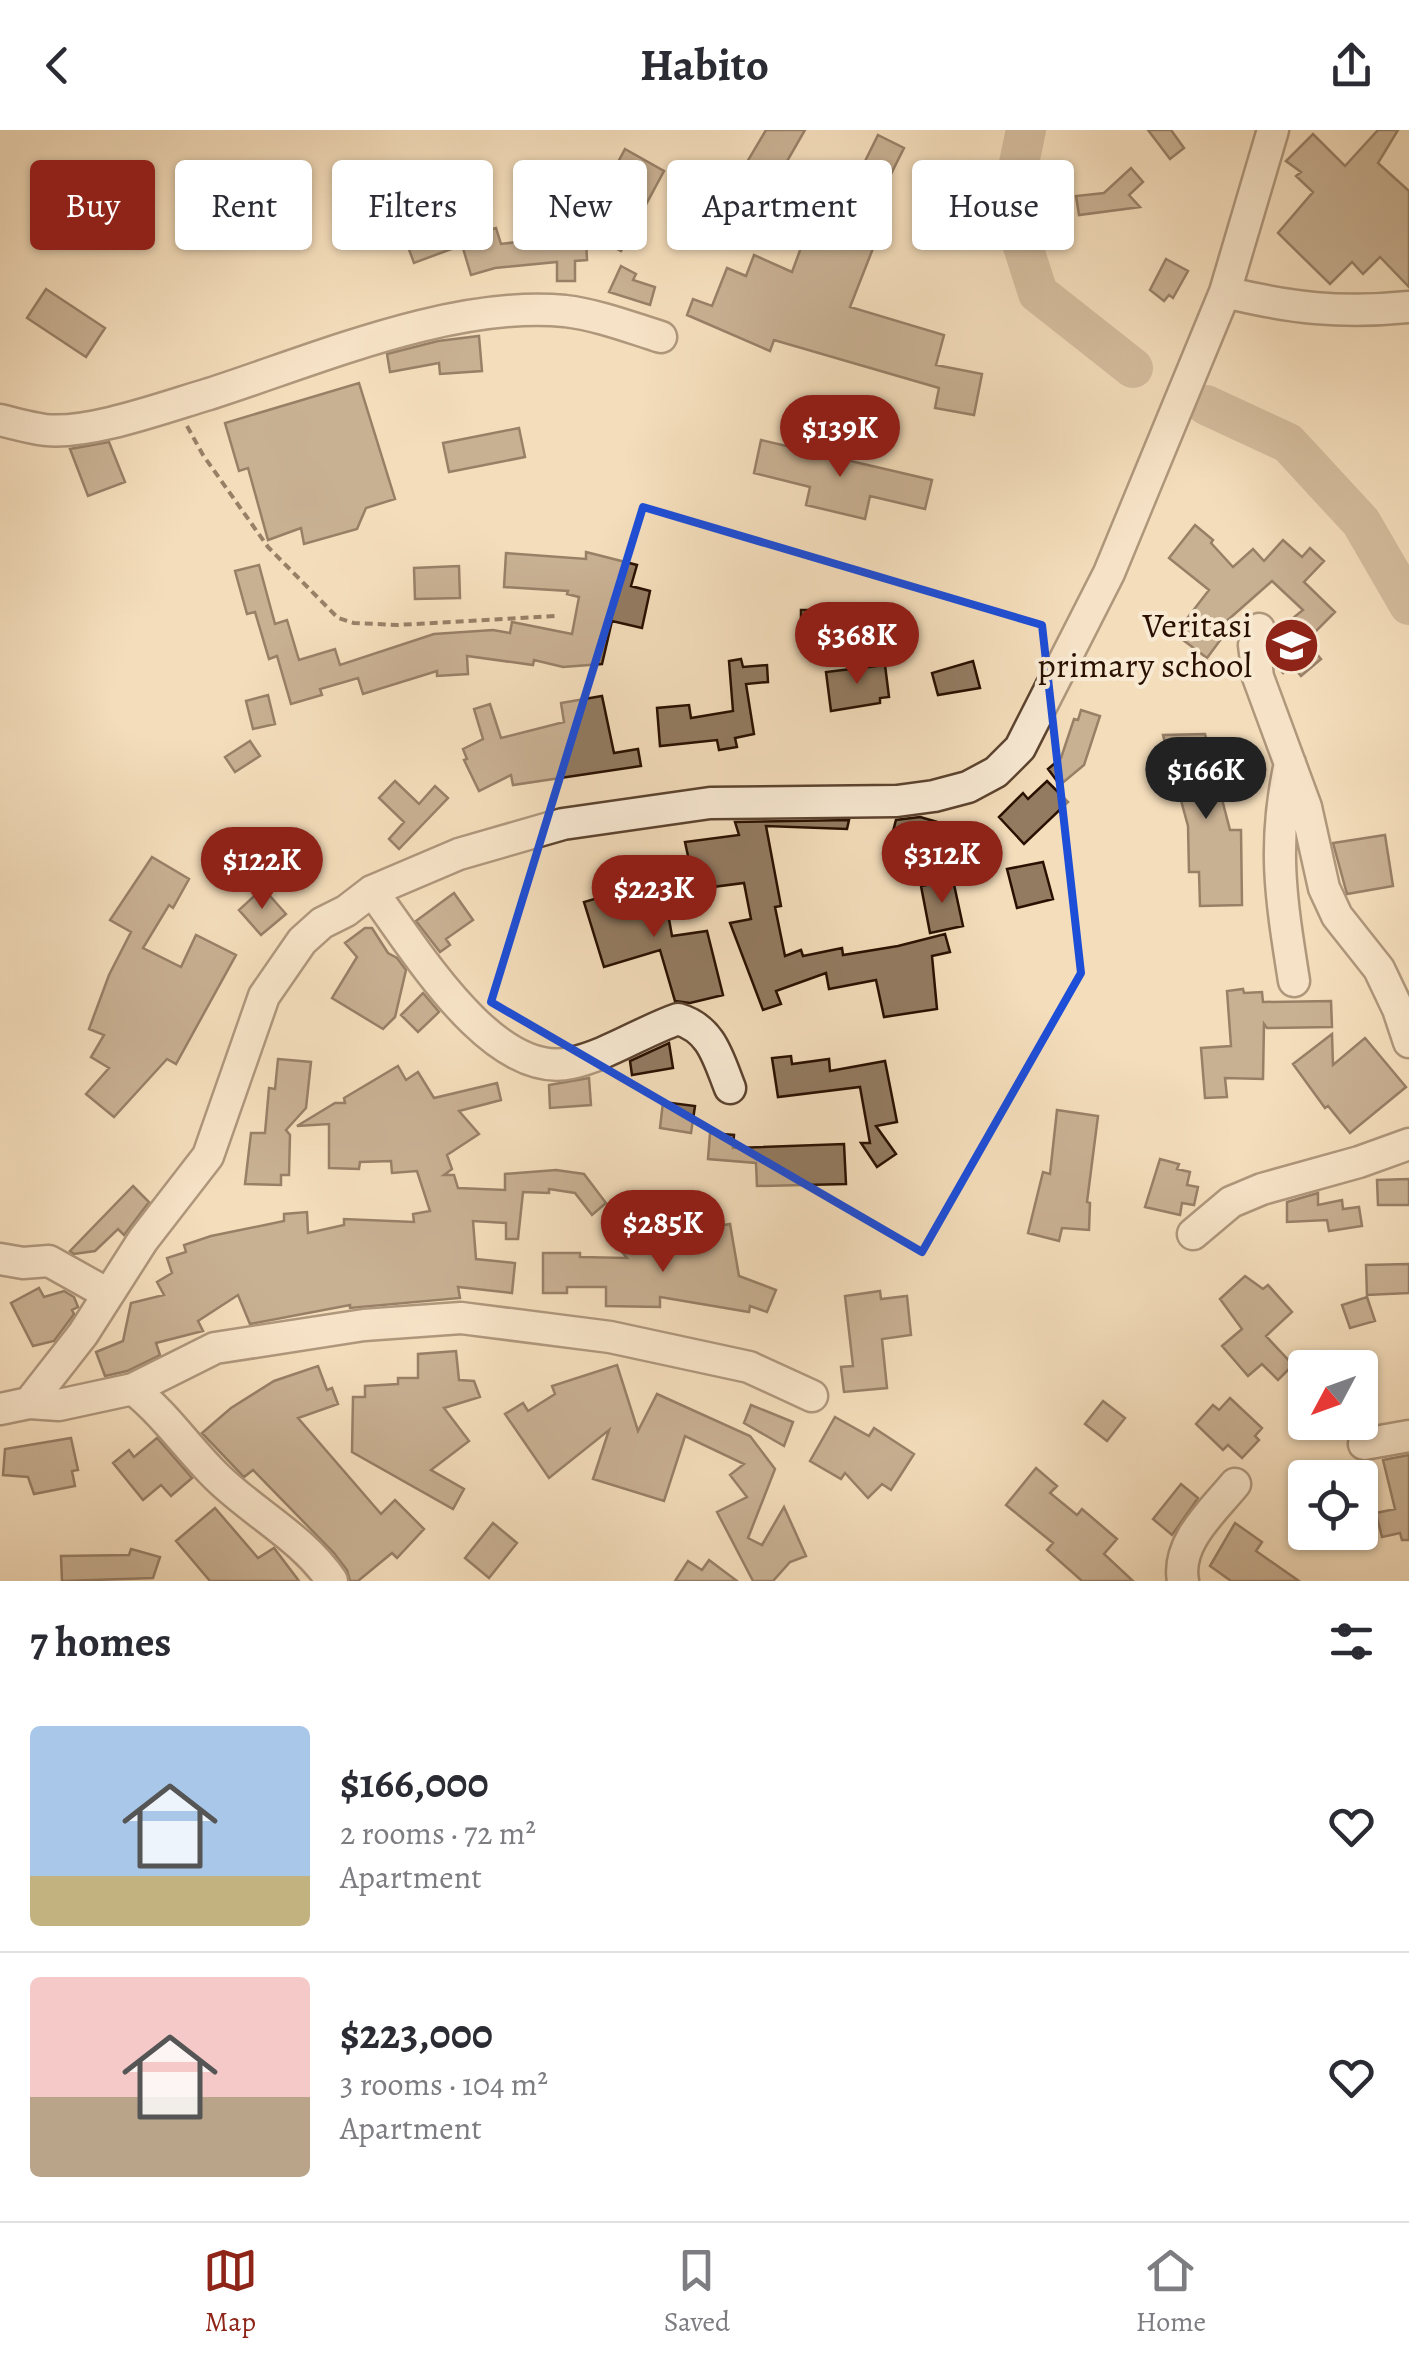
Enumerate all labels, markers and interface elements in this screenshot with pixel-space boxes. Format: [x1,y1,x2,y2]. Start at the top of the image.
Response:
text: Habito [640,34,769,96]
icon: back [30,38,85,93]
icon: share [1324,38,1379,93]
chip: Buy [30,160,155,250]
chip: Rent [175,160,312,250]
chip: Filters [332,160,493,250]
chip: New [513,160,647,250]
chip: Apartment [667,160,892,250]
chip: House [912,160,1074,250]
pin: $139K [770,395,910,480]
text: $139K [802,405,878,449]
place label: Veritasi primary school [1037,601,1252,689]
pin: $368K [787,602,927,687]
text: $368K [817,612,897,656]
school or university icon: Veritasi primary school [1261,615,1321,675]
pin: $166K [1136,737,1276,822]
text: $166K [1167,747,1245,791]
pin: $312K [872,821,1012,906]
pin: $122K [192,827,332,912]
text: $312K [904,831,980,875]
text: $122K [223,837,301,881]
pin: $223K [584,855,724,940]
text: $223K [614,865,694,909]
pin: $285K [593,1190,733,1275]
text: $285K [623,1200,703,1244]
north arrow [1288,1350,1378,1440]
map controls [1288,1350,1378,1550]
button: locate [1288,1460,1378,1550]
text: 7 homes [30,1613,171,1670]
icon: filters [1324,1614,1379,1669]
text: $166,000 [340,1754,489,1811]
icon: home [110,1766,230,1886]
icon: heart [1324,1799,1379,1854]
text: 2 rooms · 72 m² [340,1811,536,1855]
text: Apartment [340,1855,482,1899]
text: $223,000 [340,2005,493,2062]
icon: home [110,2017,230,2137]
icon: heart [1324,2050,1379,2105]
text: 3 rooms · 104 m² [340,2062,548,2106]
text: Apartment [340,2106,482,2150]
tab: Map [203,2243,258,2341]
tab: Saved [664,2243,730,2341]
tab: Home [1136,2243,1206,2341]

